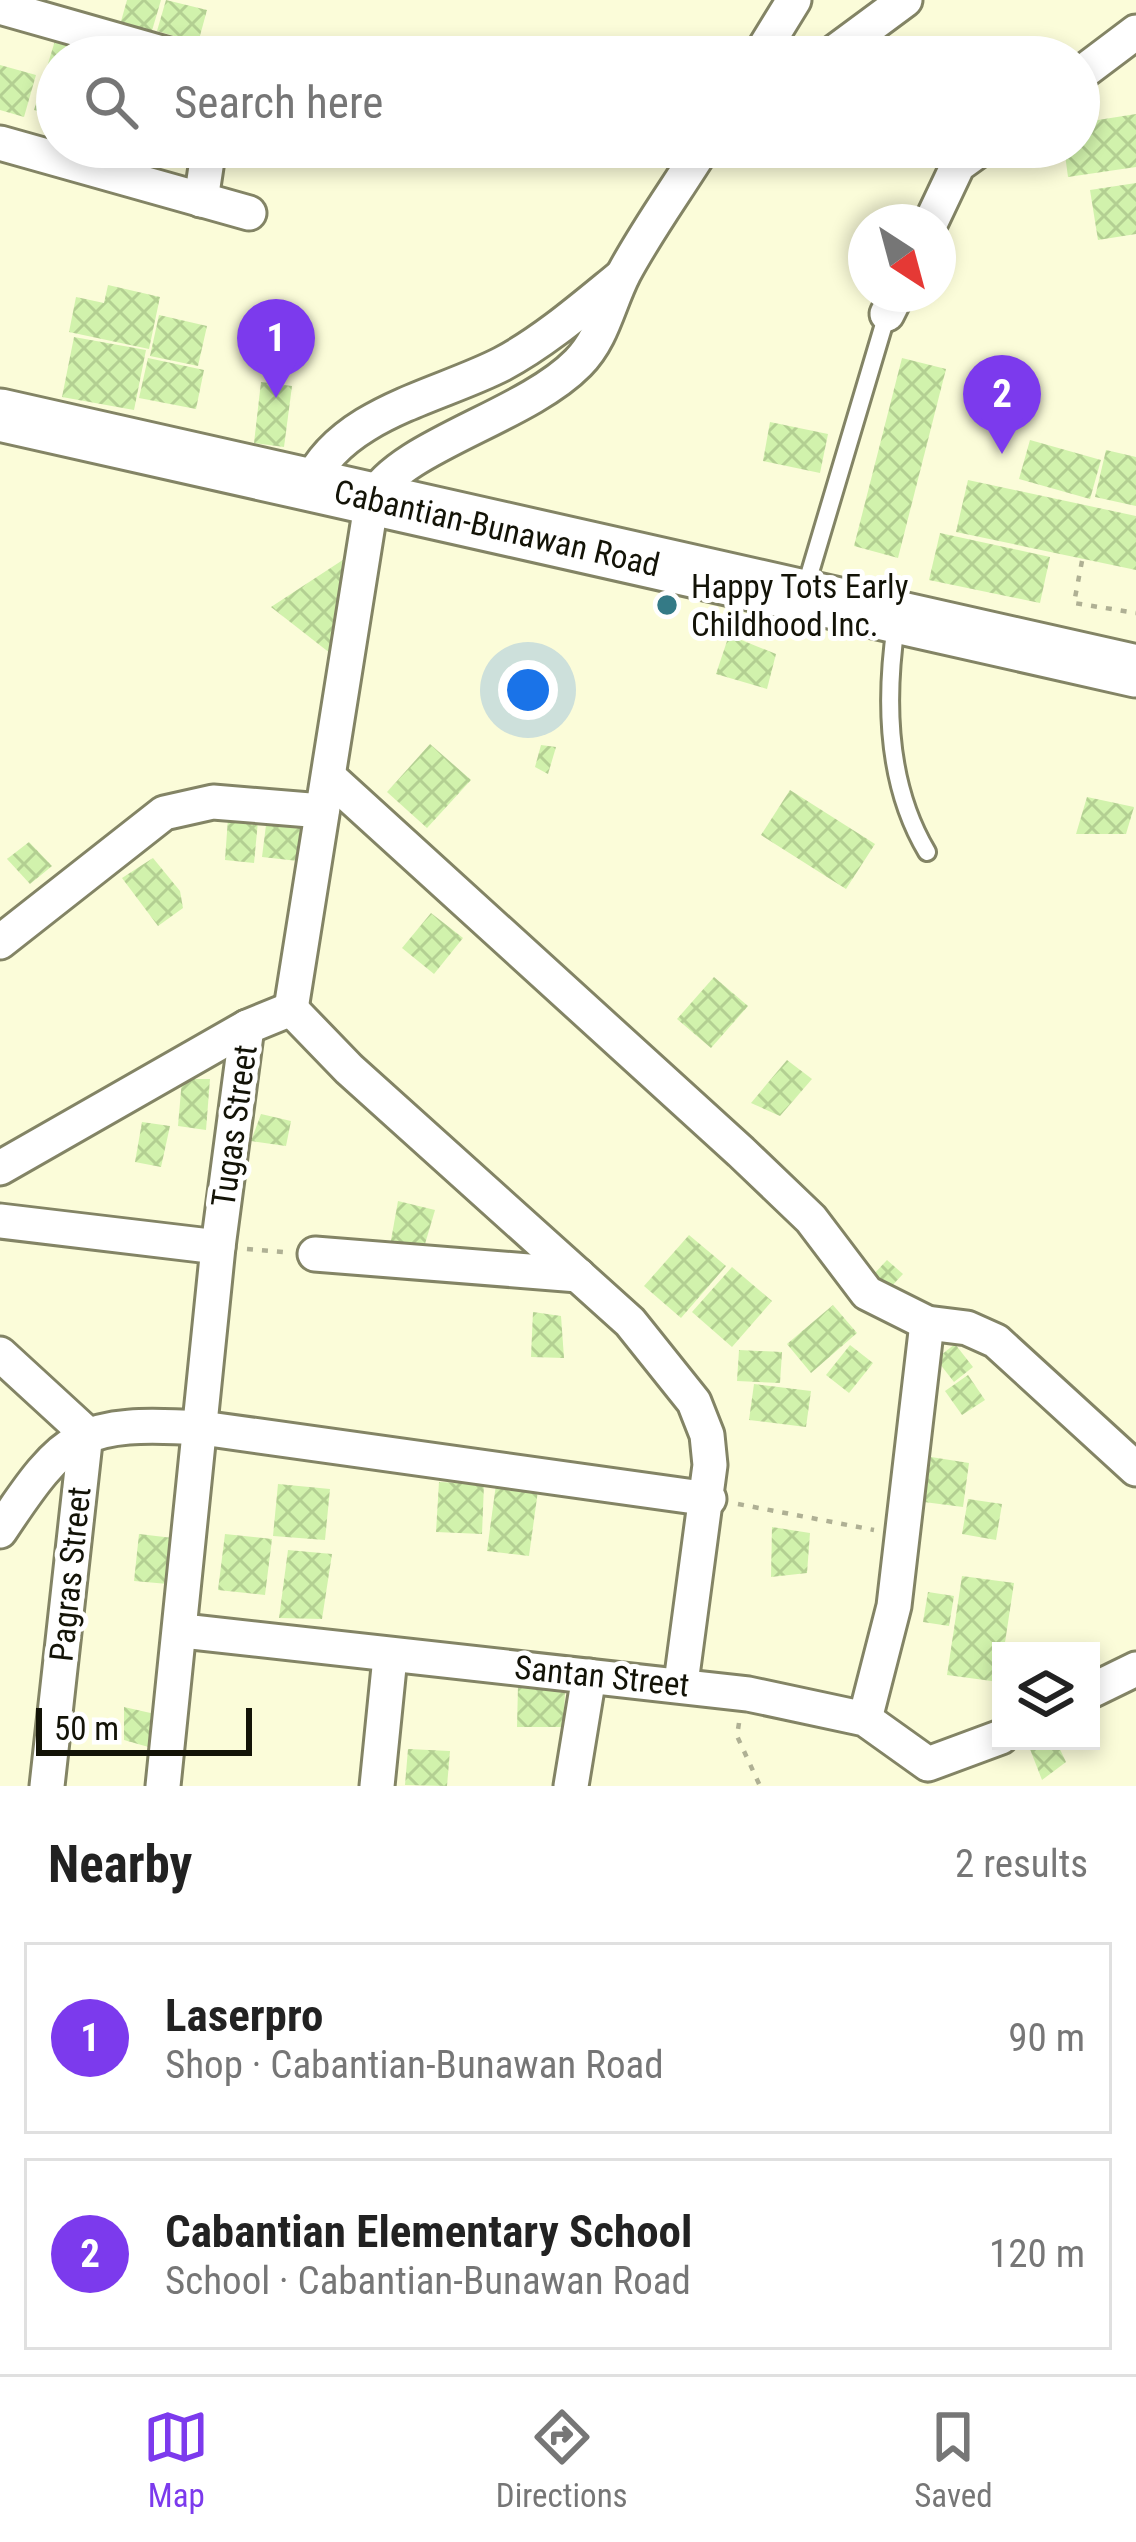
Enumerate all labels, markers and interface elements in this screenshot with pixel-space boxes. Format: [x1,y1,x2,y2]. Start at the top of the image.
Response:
search box [36,36,1100,168]
icon: search [78,69,144,135]
text: Search here [174,76,383,129]
north arrow [848,204,956,312]
pin: 1 [237,299,315,398]
pin: 2 [963,355,1041,454]
street label: Cabantian-Bunawan Road [331,472,663,584]
place label: Happy Tots Early Childhood Inc. [691,567,909,644]
marker: Happy Tots Early Childhood Inc. [654,592,680,618]
your location [498,660,558,720]
street label: Tugas Street [203,1042,265,1210]
street label: Pagras Street [41,1485,99,1663]
map controls [992,1642,1100,1750]
button: layers [992,1642,1100,1750]
street label: Santan Street [513,1647,691,1705]
scale bar [36,1702,252,1755]
text: 50 m [54,1709,119,1748]
text: Nearby [48,1835,192,1894]
text: 2 results [955,1841,1088,1887]
text: Laserpro [165,1989,323,2042]
text: 1 [80,2015,100,2061]
text: 90 m [1008,2015,1085,2061]
text: Shop · Cabantian-Bunawan Road [165,2042,664,2088]
text: Cabantian Elementary School [165,2205,692,2258]
text: 2 [80,2231,100,2277]
text: 120 m [989,2231,1085,2277]
text: School · Cabantian-Bunawan Road [165,2258,691,2304]
tab: Map [143,2404,209,2515]
tab: Directions [496,2404,628,2515]
tab: Saved [914,2404,993,2515]

